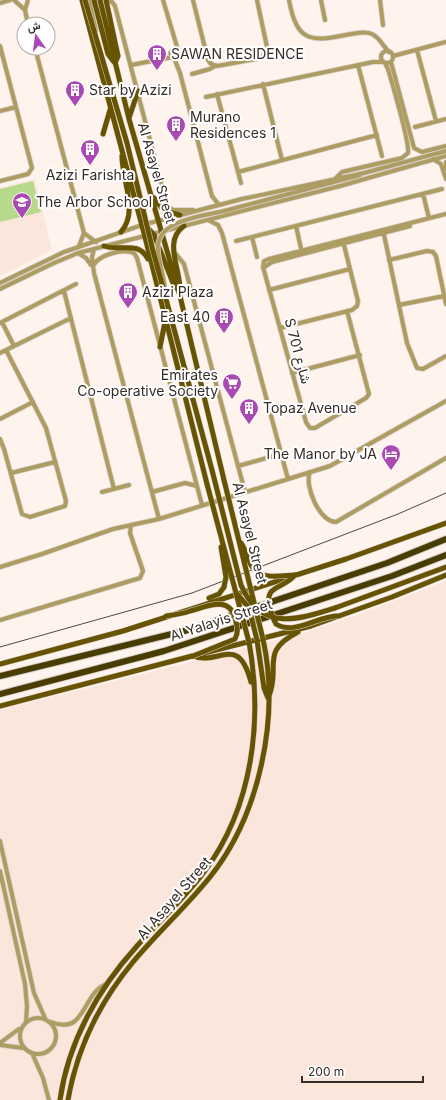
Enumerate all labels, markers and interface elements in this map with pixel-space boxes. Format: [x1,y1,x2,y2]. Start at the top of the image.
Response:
north arrow [16,16,56,56]
text: ش [25,18,42,35]
building icon: SAWAN RESIDENCE [146,43,168,71]
place label: SAWAN RESIDENCE [171,45,304,62]
building icon: Star by Azizi [64,79,86,107]
place label: Star by Azizi [89,81,172,98]
place label: Murano Residences 1 [190,108,276,141]
building icon: Murano Residences 1 [165,114,187,142]
street label: Al Asayel Street [135,120,180,226]
building icon: Azizi Farishta [79,138,101,166]
place label: Azizi Farishta [46,166,134,183]
school or university icon: The Arbor School [11,191,33,219]
place label: The Arbor School [36,193,152,210]
building icon: Azizi Plaza [117,281,139,309]
place label: Azizi Plaza [142,283,214,300]
building icon: East 40 [213,306,235,334]
place label: East 40 [160,308,210,325]
street label: S 701 شارع [279,316,315,386]
place label: Emirates Co-operative Society [77,366,218,399]
supermarket icon: Emirates Co-operative Society [221,372,243,400]
building icon: Topaz Avenue [238,397,260,425]
place label: Topaz Avenue [263,399,357,416]
hotel icon: The Manor by JA [380,443,402,471]
place label: The Manor by JA [264,445,377,462]
street label: Al Asayel Street [230,480,271,586]
street label: Al Yalayis Street [168,595,275,644]
street label: Al Asayel Street [133,852,215,943]
scale bar [302,1058,423,1084]
text: 200 m [308,1064,344,1079]

